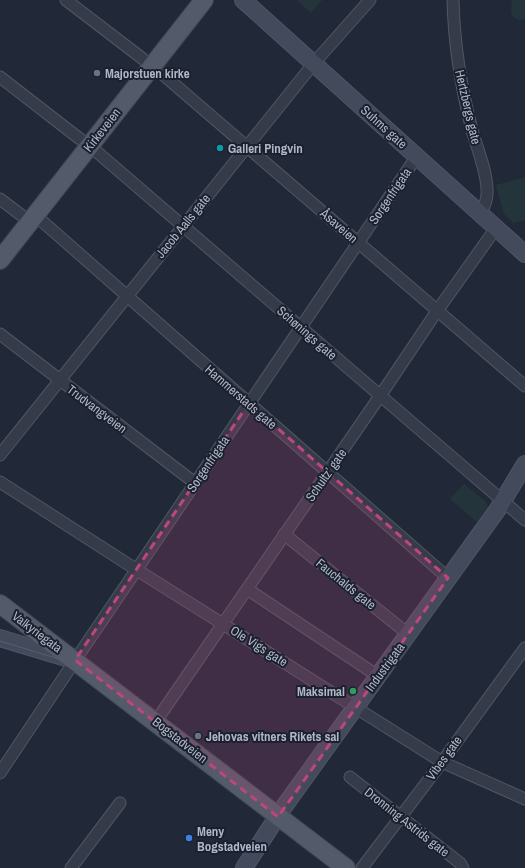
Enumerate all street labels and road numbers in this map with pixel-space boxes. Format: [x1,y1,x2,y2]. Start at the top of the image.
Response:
street label: Hertzbergs gate [451,68,485,146]
street label: Suhms gate [357,102,411,152]
street label: Kirkeveien [80,105,124,155]
street label: Sorgenfrigata [365,164,415,228]
street label: Jacob Aalls gate [152,190,214,262]
street label: Åsaveien [316,204,361,247]
street label: Schønings gate [273,302,341,364]
street label: Hammerstads gate [201,361,281,433]
street label: Trudvangveien [64,381,130,437]
street label: Sorgenfrigata [183,432,233,496]
street label: Schultz’ gate [302,445,350,505]
street label: Fauchalds gate [313,555,380,613]
street label: Valkyriegata [9,608,66,656]
street label: Ole Vigs gate [227,622,291,670]
street label: Industrigata [362,639,408,695]
street label: Bogstadveien [149,713,211,767]
street label: Vibes gate [422,732,466,784]
street label: Dronning Astrids gate [361,784,453,860]

